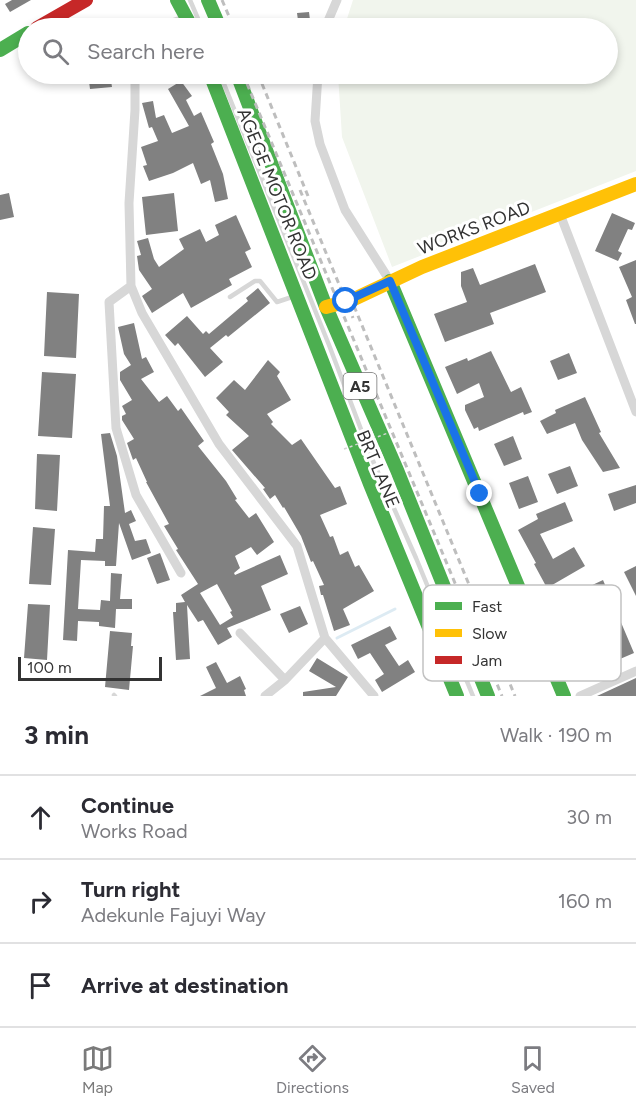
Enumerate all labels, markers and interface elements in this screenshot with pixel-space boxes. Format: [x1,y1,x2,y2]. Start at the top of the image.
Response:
search box [18,18,618,84]
icon: search [39,35,72,68]
text: Search here [87,38,205,65]
street label: AGEGE MOTOR ROAD [232,105,322,283]
street label: WORKS ROAD [415,196,533,260]
route start [332,287,358,313]
road number: A5 [344,373,376,399]
street label: BRT LANE [352,427,404,511]
route end [466,480,492,506]
legend [423,585,621,681]
text: Fast [472,597,502,616]
text: Slow [472,624,507,643]
text: Jam [472,651,502,670]
scale bar [18,654,162,682]
text: 100 m [27,658,72,677]
text: 3 min [24,719,89,751]
text: Walk · 190 m [500,723,612,747]
text: Continue [81,792,174,819]
icon: ahead [24,801,57,834]
text: 30 m [566,805,612,829]
text: Works Road [81,819,188,843]
text: Turn right [81,876,180,903]
icon: right [24,885,57,918]
text: 160 m [558,889,612,913]
text: Adekunle Fajuyi Way [81,903,266,927]
icon: arrive [24,969,57,1002]
text: Arrive at destination [81,972,289,999]
tab: Map [81,1042,114,1097]
tab: Directions [276,1042,349,1097]
tab: Saved [511,1042,555,1097]

